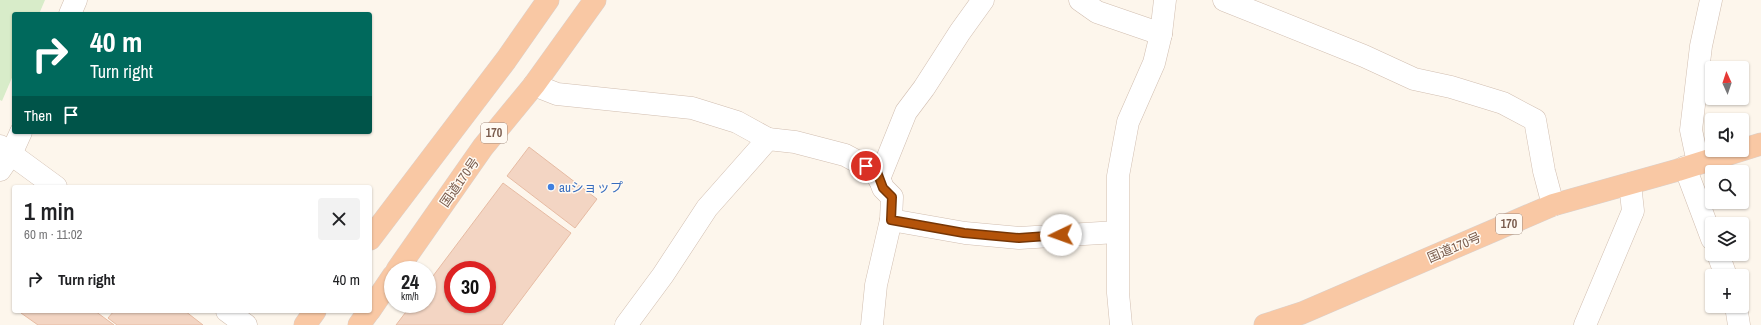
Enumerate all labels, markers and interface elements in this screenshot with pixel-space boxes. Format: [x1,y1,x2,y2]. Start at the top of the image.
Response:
text: 40 m [90,23,142,61]
icon: right [24,28,76,80]
text: Turn right [90,59,153,84]
north arrow [1705,61,1749,105]
map controls [1705,61,1749,313]
icon: arrive [60,104,82,126]
text: Then [24,105,52,126]
button: sound [1705,113,1749,157]
road number: 170 [481,123,507,143]
pin [849,149,883,183]
street label: 国道170号 [436,154,483,210]
icon: arrive [855,155,877,177]
button: search [1705,165,1749,209]
place label: auショップ [559,179,623,196]
marker: auショップ [546,182,556,192]
text: 1 min [24,195,75,227]
button: close [318,198,360,240]
position arrow [1040,214,1082,256]
road number: 170 [1496,214,1522,234]
button: layers [1705,217,1749,261]
text: 60 m · 11:02 [24,226,83,243]
street label: 国道170号 [1425,229,1484,266]
speed limit sign: 30 [444,261,496,313]
icon: right [24,268,46,290]
text: 24 [401,268,419,295]
text: Turn right [58,269,115,290]
text: 40 m [333,269,360,290]
button: + [1705,269,1749,313]
text: km/h [401,290,419,303]

